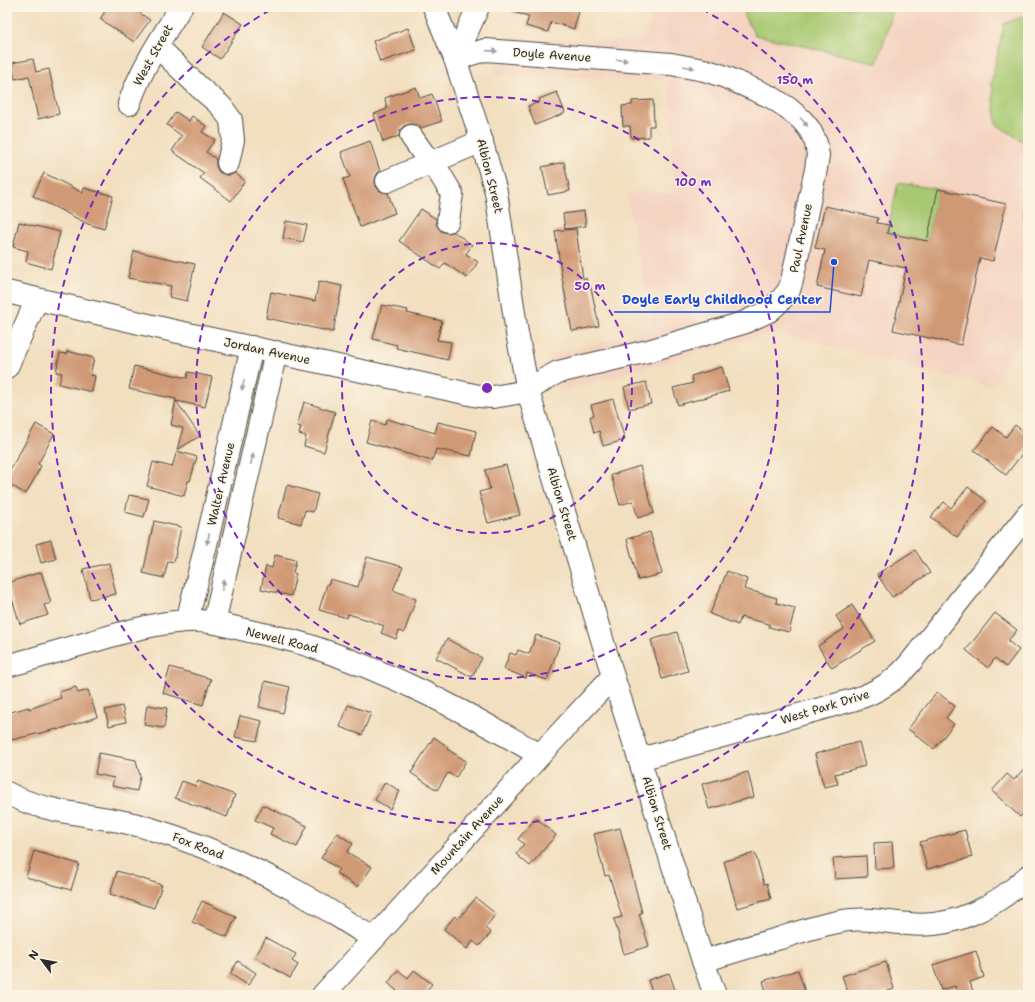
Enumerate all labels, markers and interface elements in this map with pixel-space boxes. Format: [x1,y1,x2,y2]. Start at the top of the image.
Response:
street label: West Street [130,21,176,89]
street label: Doyle Avenue [512,44,592,66]
one-way arrow [486,48,498,54]
one-way arrow [616,57,628,64]
one-way arrow [683,64,695,70]
text: 150 m [777,72,813,88]
one-way arrow [800,117,809,128]
street label: Albion Street [473,137,507,215]
text: 100 m [675,174,712,190]
street label: Paul Avenue [786,202,816,274]
text: 50 m [575,278,606,294]
callout: Doyle Early Childhood Center [614,287,830,312]
text: Doyle Early Childhood Center [622,291,822,308]
street label: Jordan Avenue [222,334,312,368]
one-way arrow [240,379,246,391]
centre of rings [480,381,494,395]
street label: Walter Avenue [204,440,238,527]
one-way arrow [249,452,255,465]
street label: Albion Street [543,465,581,543]
one-way arrow [204,533,210,545]
one-way arrow [220,579,226,592]
street label: Newell Road [244,623,320,657]
street label: West Park Drive [779,686,872,728]
street label: Albion Street [638,774,676,852]
street label: Mountain Avenue [427,792,507,878]
street label: Fox Road [170,829,226,863]
north arrow [22,940,62,980]
text: N [25,947,43,963]

